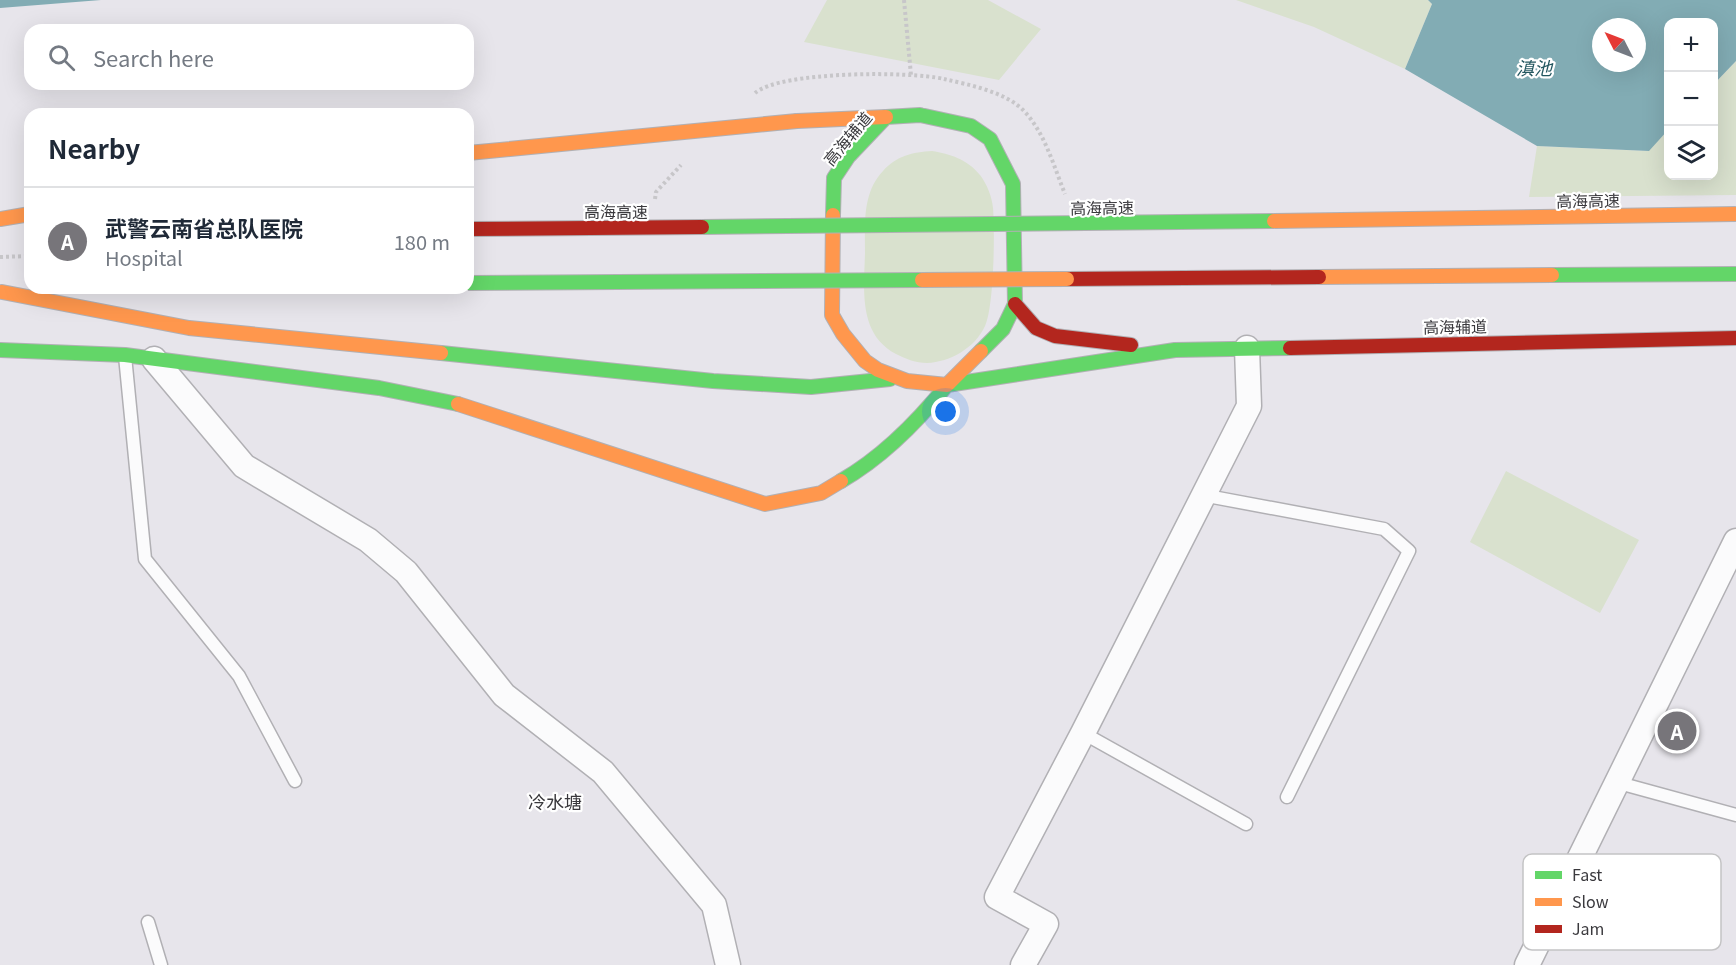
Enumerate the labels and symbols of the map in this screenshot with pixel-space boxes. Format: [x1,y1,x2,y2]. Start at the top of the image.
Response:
north arrow [1592,18,1646,72]
water label: 滇池 [1516,54,1554,80]
street label: 高海辅道 [817,106,877,170]
street label: 高海高速 [1556,187,1620,213]
street label: 高海高速 [1070,194,1134,220]
street label: 高海高速 [584,199,648,223]
street label: 高海辅道 [1423,313,1487,339]
your location [931,397,960,426]
pin: A [1658,708,1696,754]
district label: 冷水塘 [528,788,582,814]
legend [1523,854,1721,950]
text: Fast [1572,862,1602,886]
text: Slow [1572,889,1609,913]
text: Jam [1572,916,1604,940]

